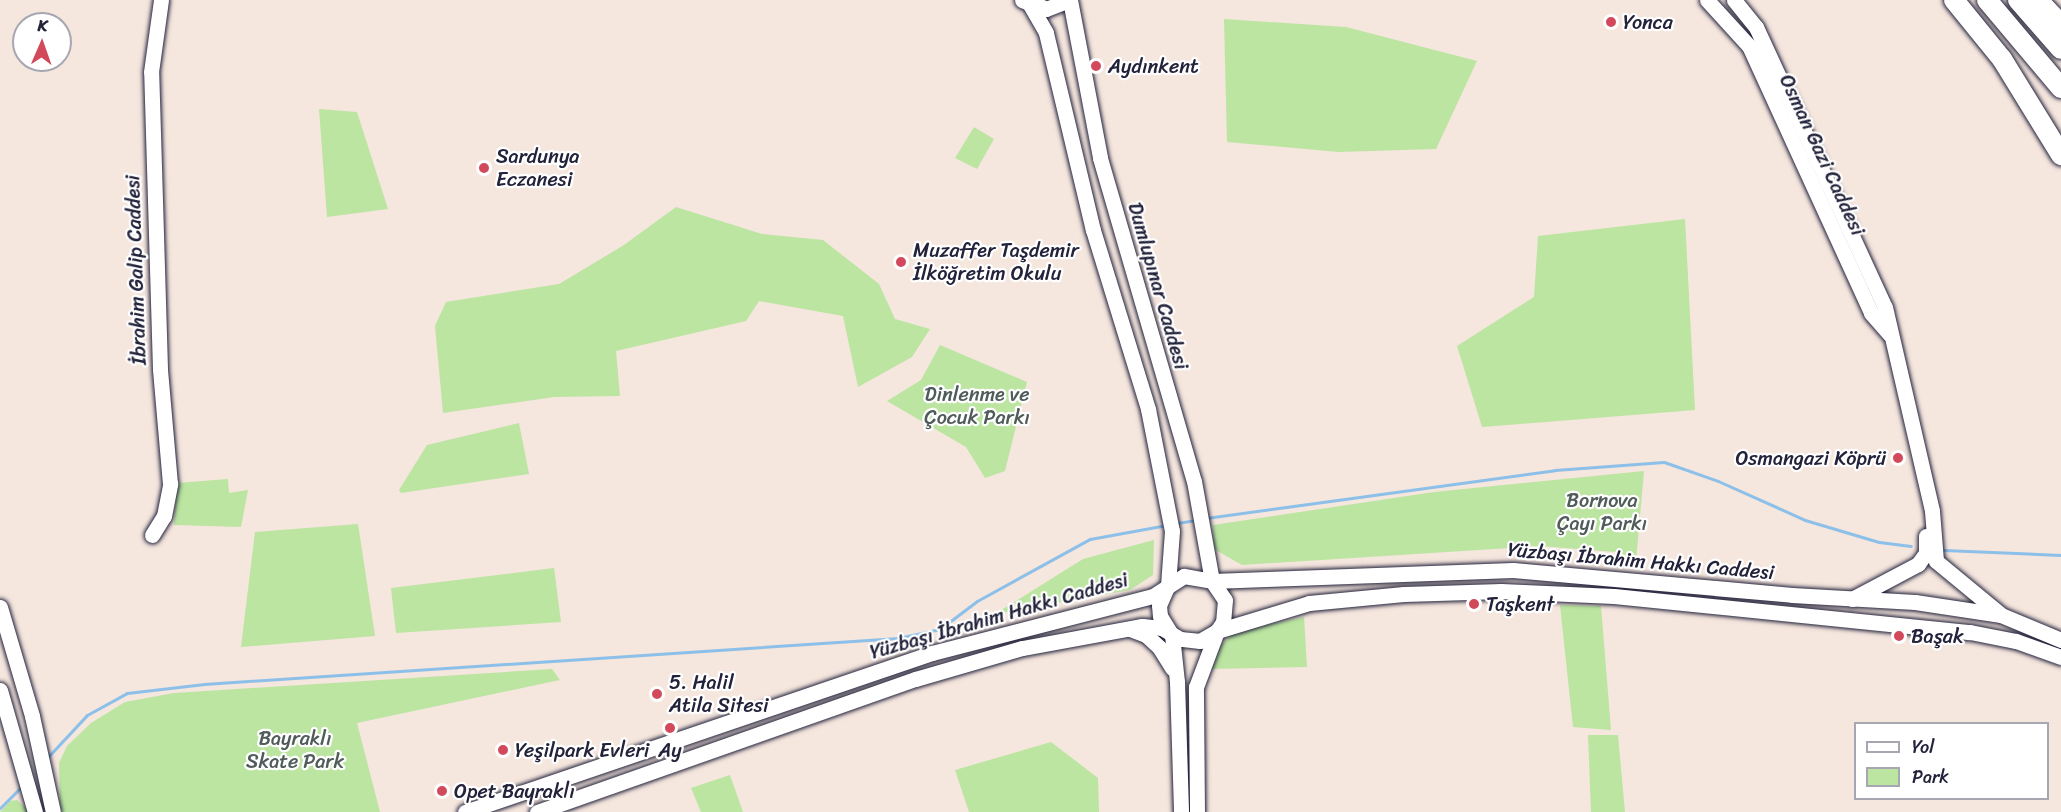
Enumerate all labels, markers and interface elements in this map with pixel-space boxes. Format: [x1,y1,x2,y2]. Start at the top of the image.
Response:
place label: Yonca [1623,10,1673,34]
text: K [37,11,48,40]
north arrow [12,12,72,72]
marker: Yonca [1604,15,1618,29]
place label: Aydınkent [1108,54,1199,78]
marker: Aydınkent [1089,59,1103,73]
street label: Osman Gazi Caddesi [1774,71,1870,239]
place label: Sardunya Eczanesi [496,144,579,191]
marker: Sardunya Eczanesi [477,161,491,175]
street label: İbrahim Galip Caddesi [121,174,151,366]
street label: Dumlupınar Caddesi [1123,200,1193,372]
place label: Muzaffer Taşdemir İlköğretim Okulu [913,238,1079,285]
marker: Muzaffer Taşdemir İlköğretim Okulu [894,255,908,269]
park label: Dinlenme ve Çocuk Parkı [924,382,1030,429]
place label: Osmangazi Köprü [1735,446,1886,470]
marker: Osmangazi Köprü [1891,451,1905,465]
park label: Bornova Çayı Parkı [1557,489,1647,536]
street label: Yüzbaşı İbrahim Hakkı Caddesi [1507,537,1775,585]
street label: Yüzbaşı İbrahim Hakkı Caddesi [867,568,1131,664]
place label: Taşkent [1486,592,1554,616]
marker: Taşkent [1467,597,1481,611]
place label: Başak [1911,624,1964,648]
marker: Başak [1892,629,1906,643]
place label: 5. Halil Atila Sitesi [669,670,769,717]
marker: 5. Halil Atila Sitesi [650,687,664,701]
marker: Ay [663,721,677,735]
legend [1854,722,2049,800]
park label: Bayraklı Skate Park [246,726,344,773]
text: Yol [1912,731,1934,763]
place label: Yeşilpark Evleri [515,738,649,762]
place label: Ay [658,738,682,762]
marker: Yeşilpark Evleri [496,743,510,757]
text: Park [1912,761,1949,793]
place label: Opet Bayraklı [454,779,575,803]
marker: Opet Bayraklı [435,784,449,798]

